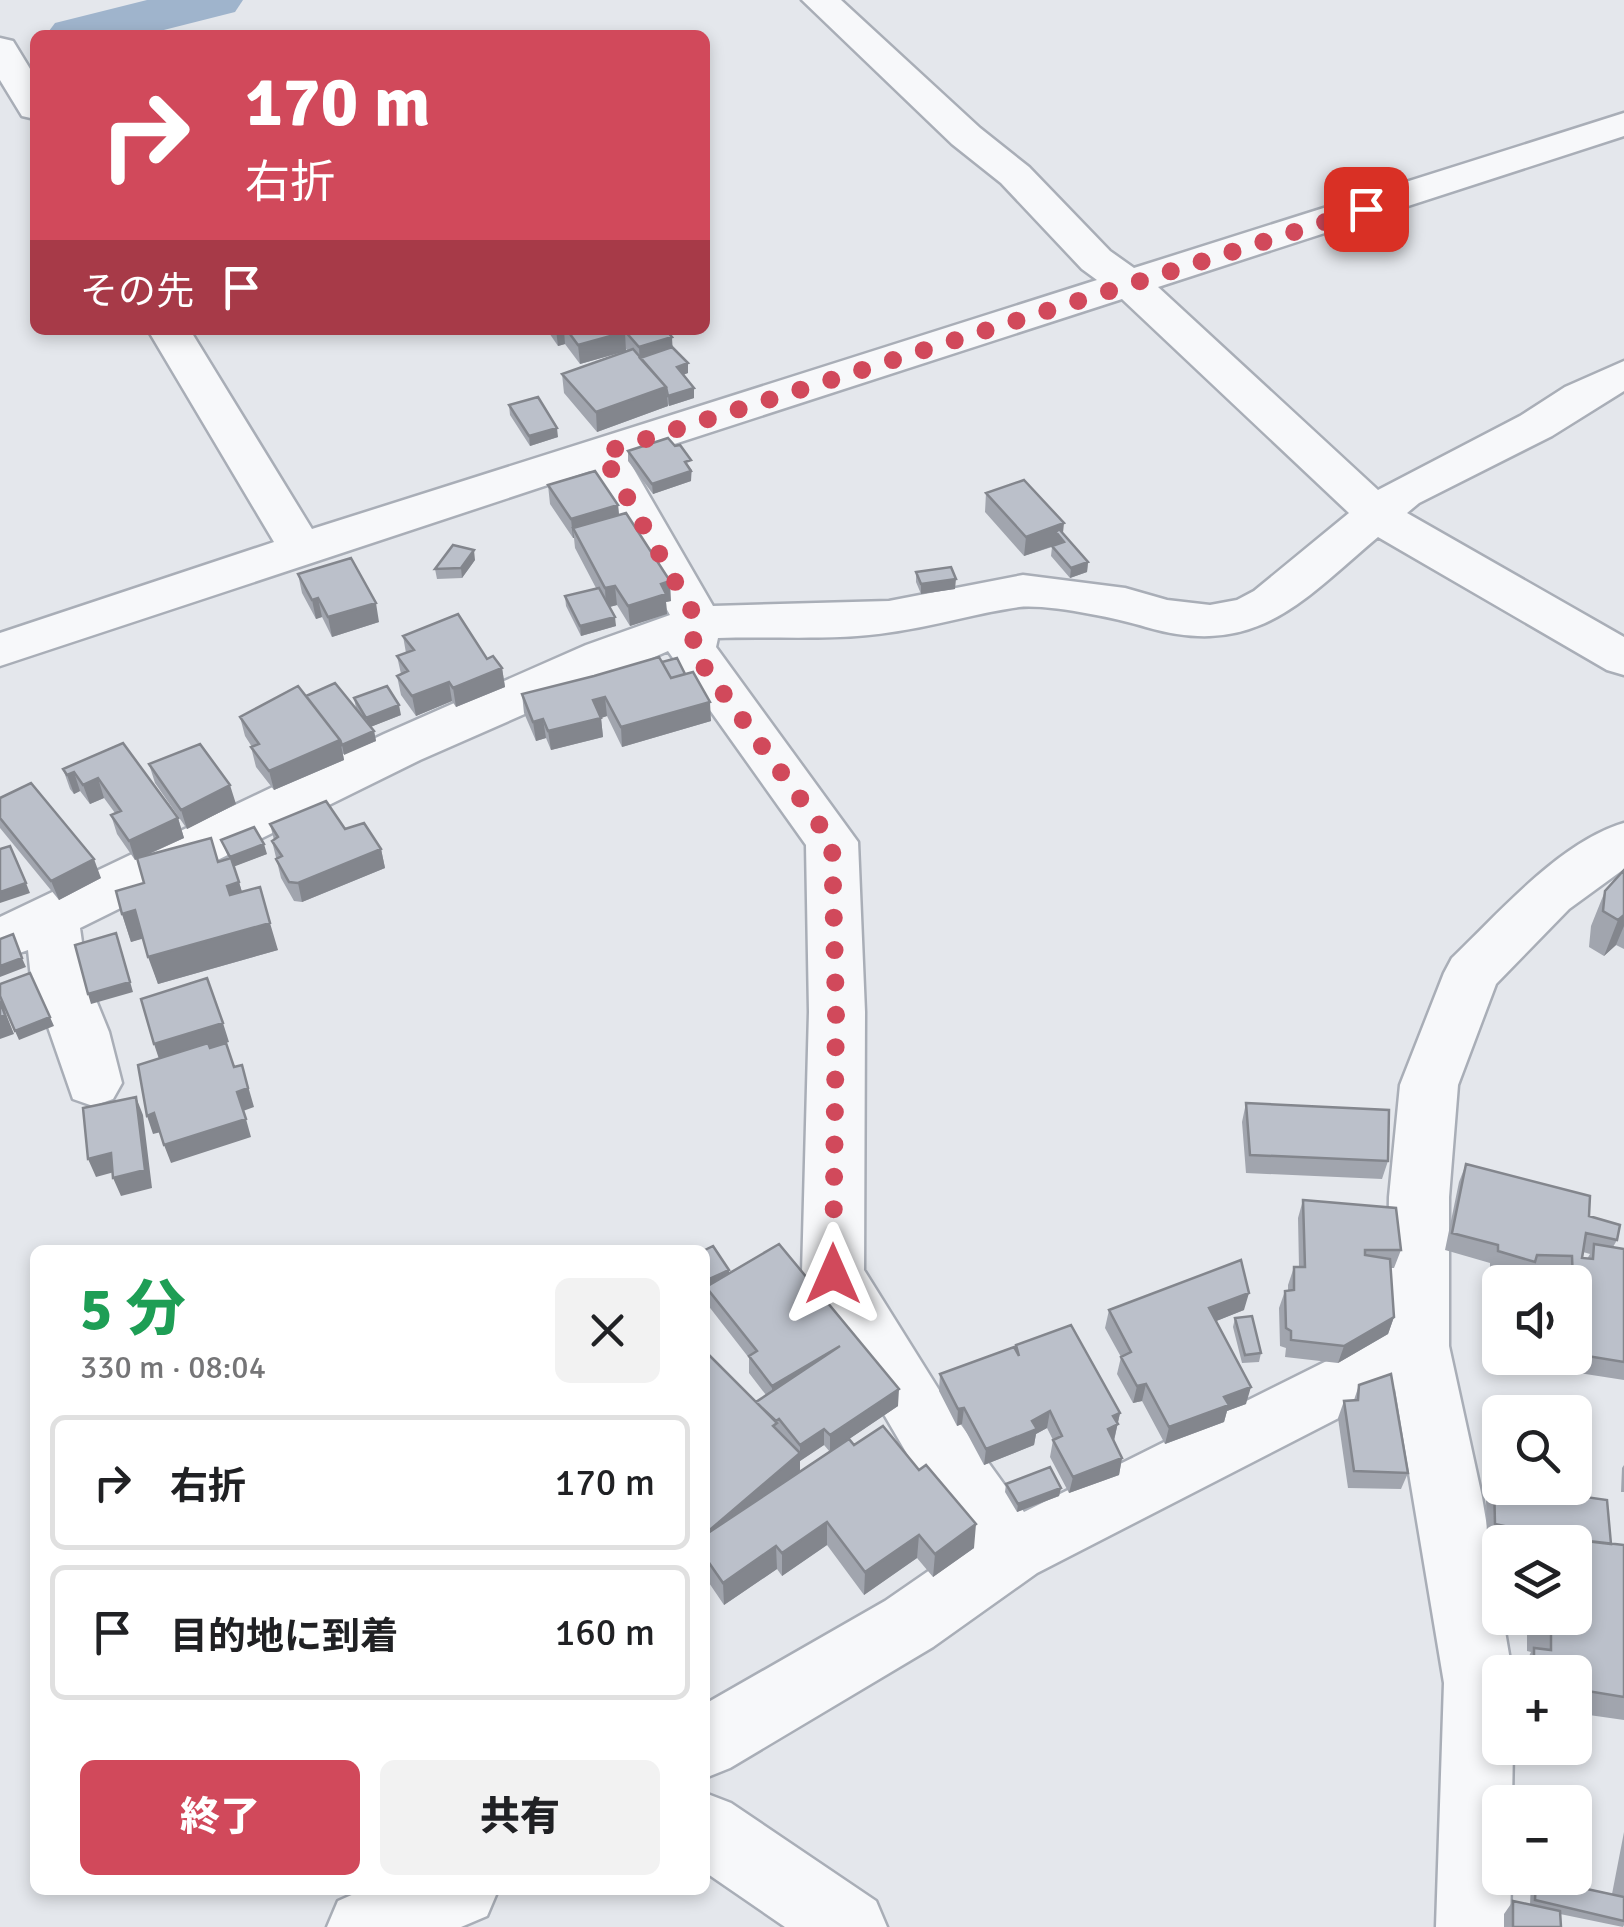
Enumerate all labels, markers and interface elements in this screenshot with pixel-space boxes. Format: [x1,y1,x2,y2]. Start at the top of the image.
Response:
text: 170 m [245,59,430,145]
icon: right [80,70,210,200]
text: 右折 [245,155,335,210]
pin [1324,167,1409,252]
icon: arrive [1339,182,1394,237]
icon: arrive [214,260,269,315]
text: その先 [80,268,194,315]
position arrow [781,1222,885,1326]
map controls [1482,1265,1592,1895]
button: sound [1482,1265,1592,1375]
text: 5 分 [80,1273,186,1347]
button: close [555,1278,660,1383]
text: 330 m · 08:04 [80,1348,266,1387]
button: search [1482,1395,1592,1505]
icon: right [85,1455,140,1510]
text: 170 m [555,1459,655,1506]
text: 右折 [170,1463,246,1510]
button: layers [1482,1525,1592,1635]
icon: arrive [85,1605,140,1660]
text: 160 m [555,1609,655,1656]
text: 目的地に到着 [170,1613,398,1660]
button: + [1482,1655,1592,1765]
button: 終了 [80,1760,360,1875]
button: 共有 [380,1760,660,1875]
button: − [1482,1785,1592,1895]

